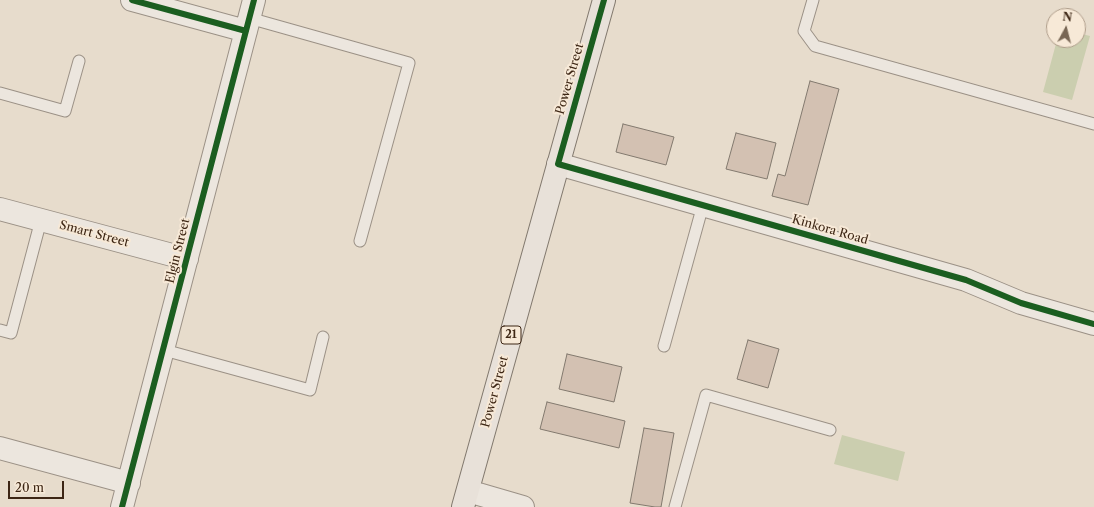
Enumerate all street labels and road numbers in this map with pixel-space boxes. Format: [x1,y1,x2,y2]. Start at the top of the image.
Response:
street label: Power Street [553,42,587,116]
street label: Kinkora Road [790,212,870,248]
street label: Elgin Street [163,217,193,285]
street label: Smart Street [58,218,130,250]
road number: 21 [501,326,521,344]
street label: Power Street [479,355,511,429]

